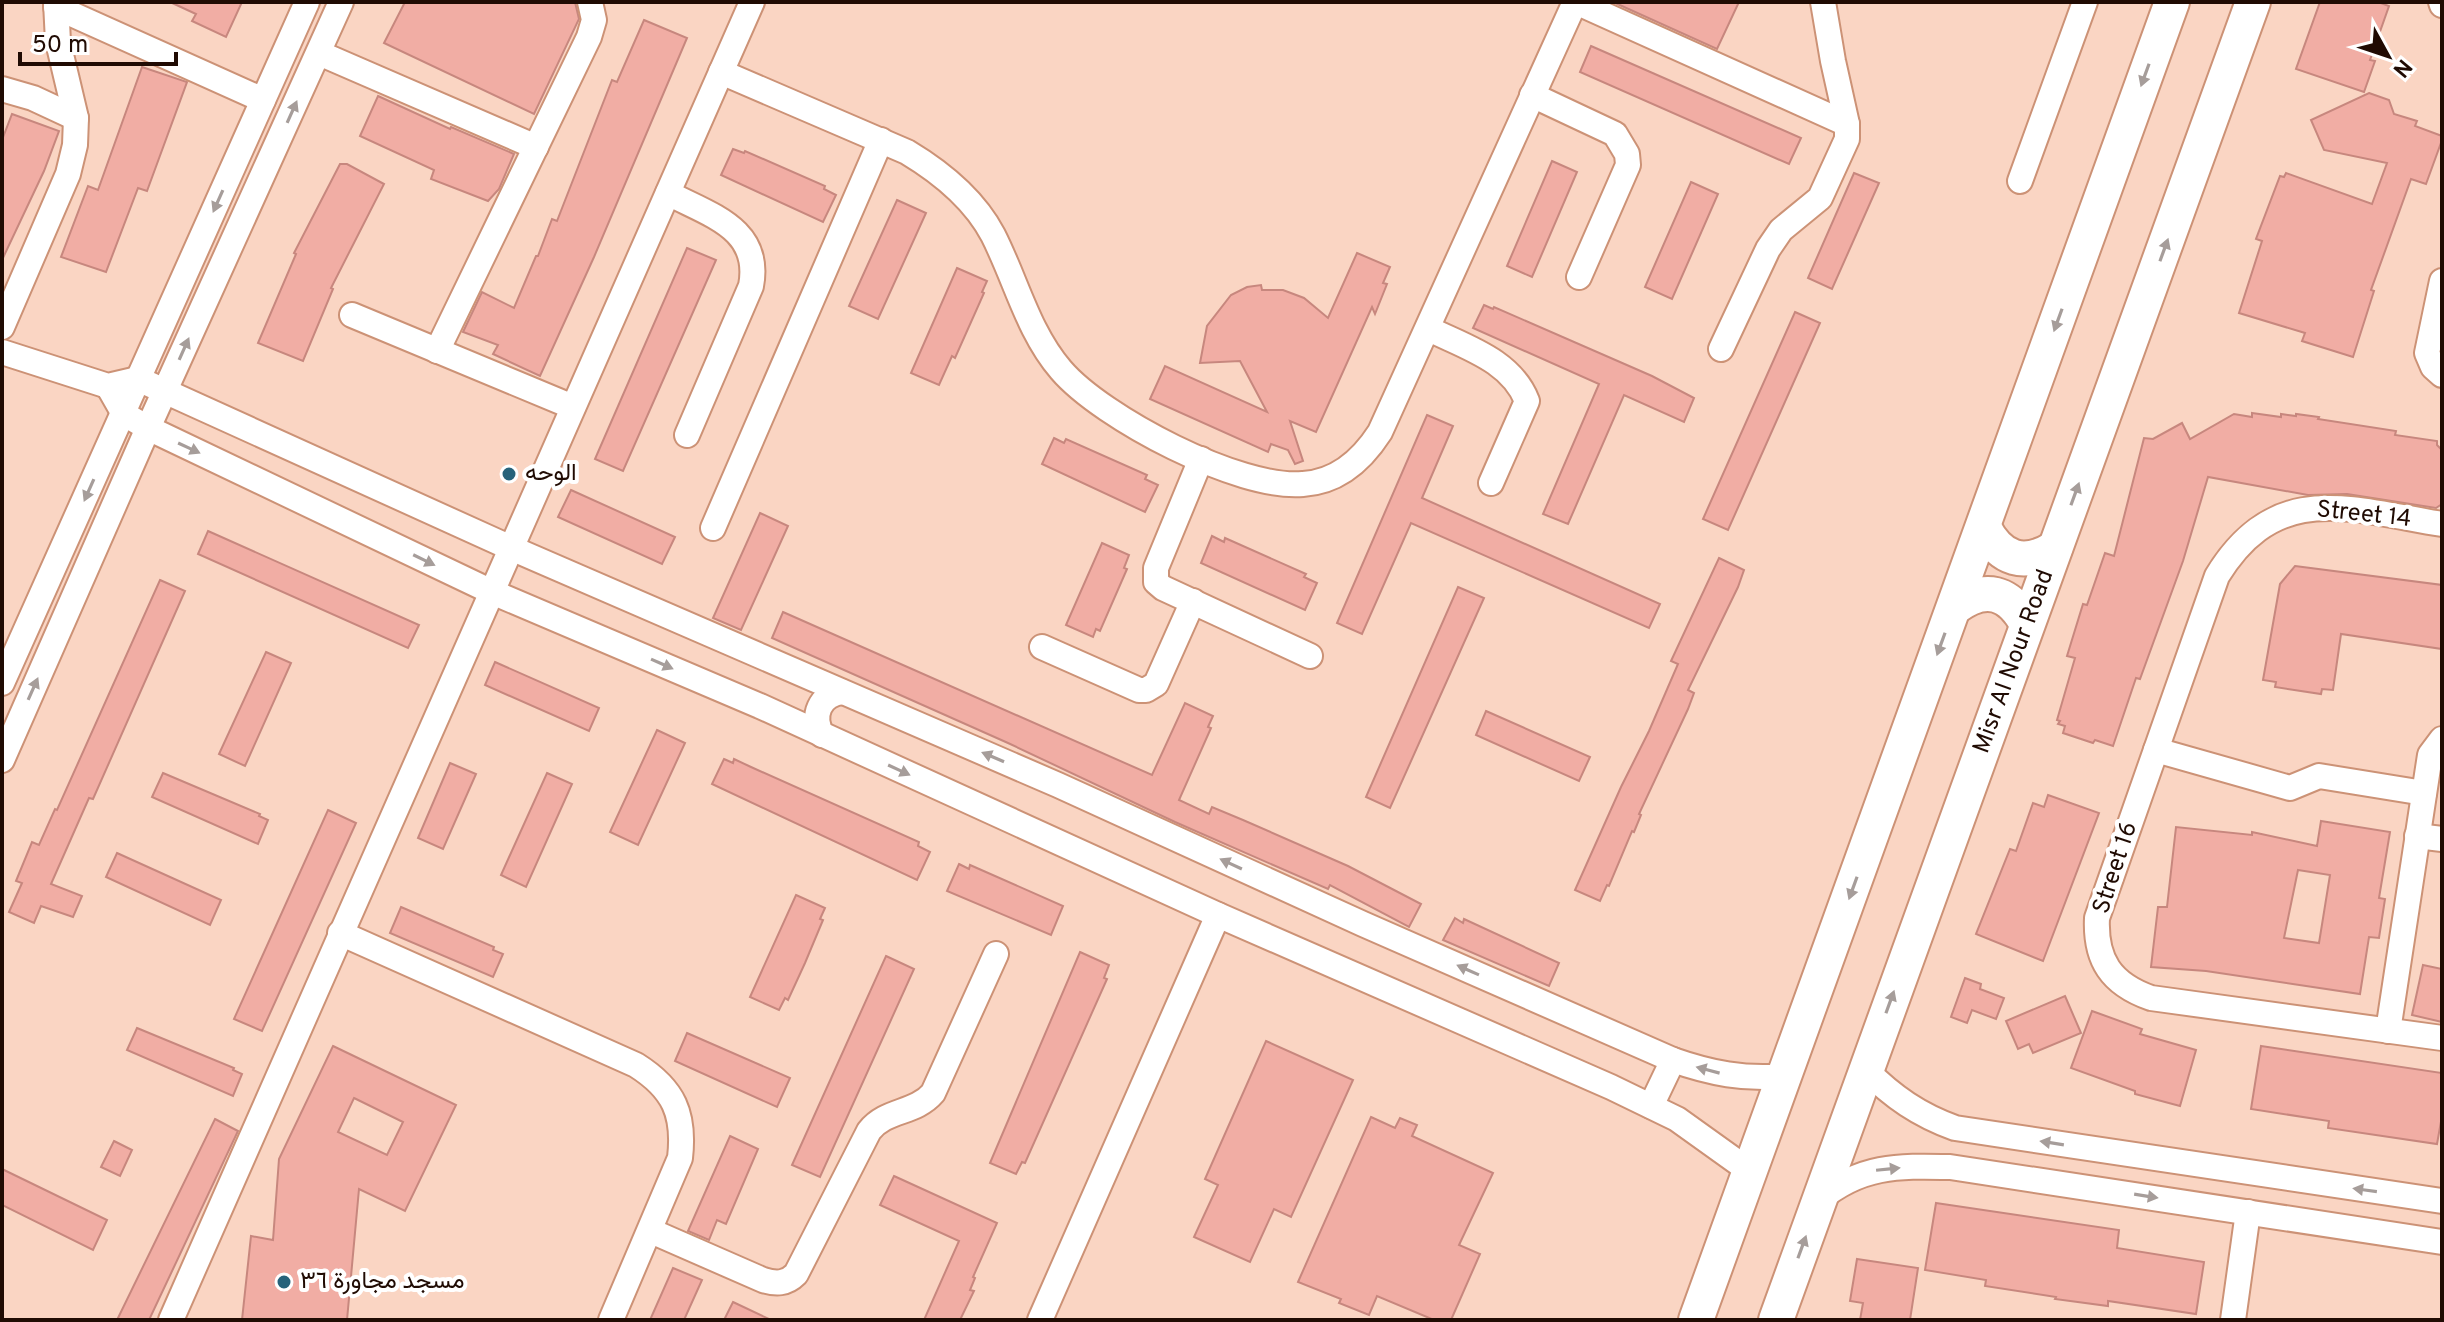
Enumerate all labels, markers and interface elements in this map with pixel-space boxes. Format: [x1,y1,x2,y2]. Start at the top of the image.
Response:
scale bar [20,16,176,66]
north arrow [2348,16,2428,96]
text: 50 m [32,31,88,61]
text: N [2386,53,2417,82]
one-way arrow [2138,63,2151,87]
one-way arrow [285,100,299,124]
one-way arrow [211,189,225,213]
one-way arrow [2158,238,2170,262]
one-way arrow [2051,308,2063,332]
one-way arrow [178,337,191,361]
one-way arrow [178,441,201,455]
place label: الوحه [525,459,577,489]
marker: الوحه [500,465,518,483]
one-way arrow [82,478,96,502]
one-way arrow [2069,482,2082,506]
street label: Street 14 [2315,495,2413,535]
one-way arrow [412,553,436,567]
street label: Misr Al Nour Road [1967,566,2061,758]
one-way arrow [1935,632,1947,656]
one-way arrow [650,657,674,671]
one-way arrow [27,677,40,701]
one-way arrow [982,751,1005,764]
one-way arrow [888,764,911,777]
street label: Street 16 [2087,818,2145,918]
one-way arrow [1219,857,1242,871]
one-way arrow [1846,877,1859,901]
one-way arrow [1456,964,1480,977]
one-way arrow [1885,990,1897,1014]
one-way arrow [1695,1064,1720,1076]
one-way arrow [2039,1136,2064,1149]
one-way arrow [1876,1162,1901,1175]
one-way arrow [2352,1183,2377,1196]
one-way arrow [2134,1191,2159,1203]
one-way arrow [1796,1234,1809,1258]
place label: مسجد مجاورة ٣٦ [300,1267,465,1297]
marker: مسجد مجاورة ٣٦ [275,1273,293,1291]

